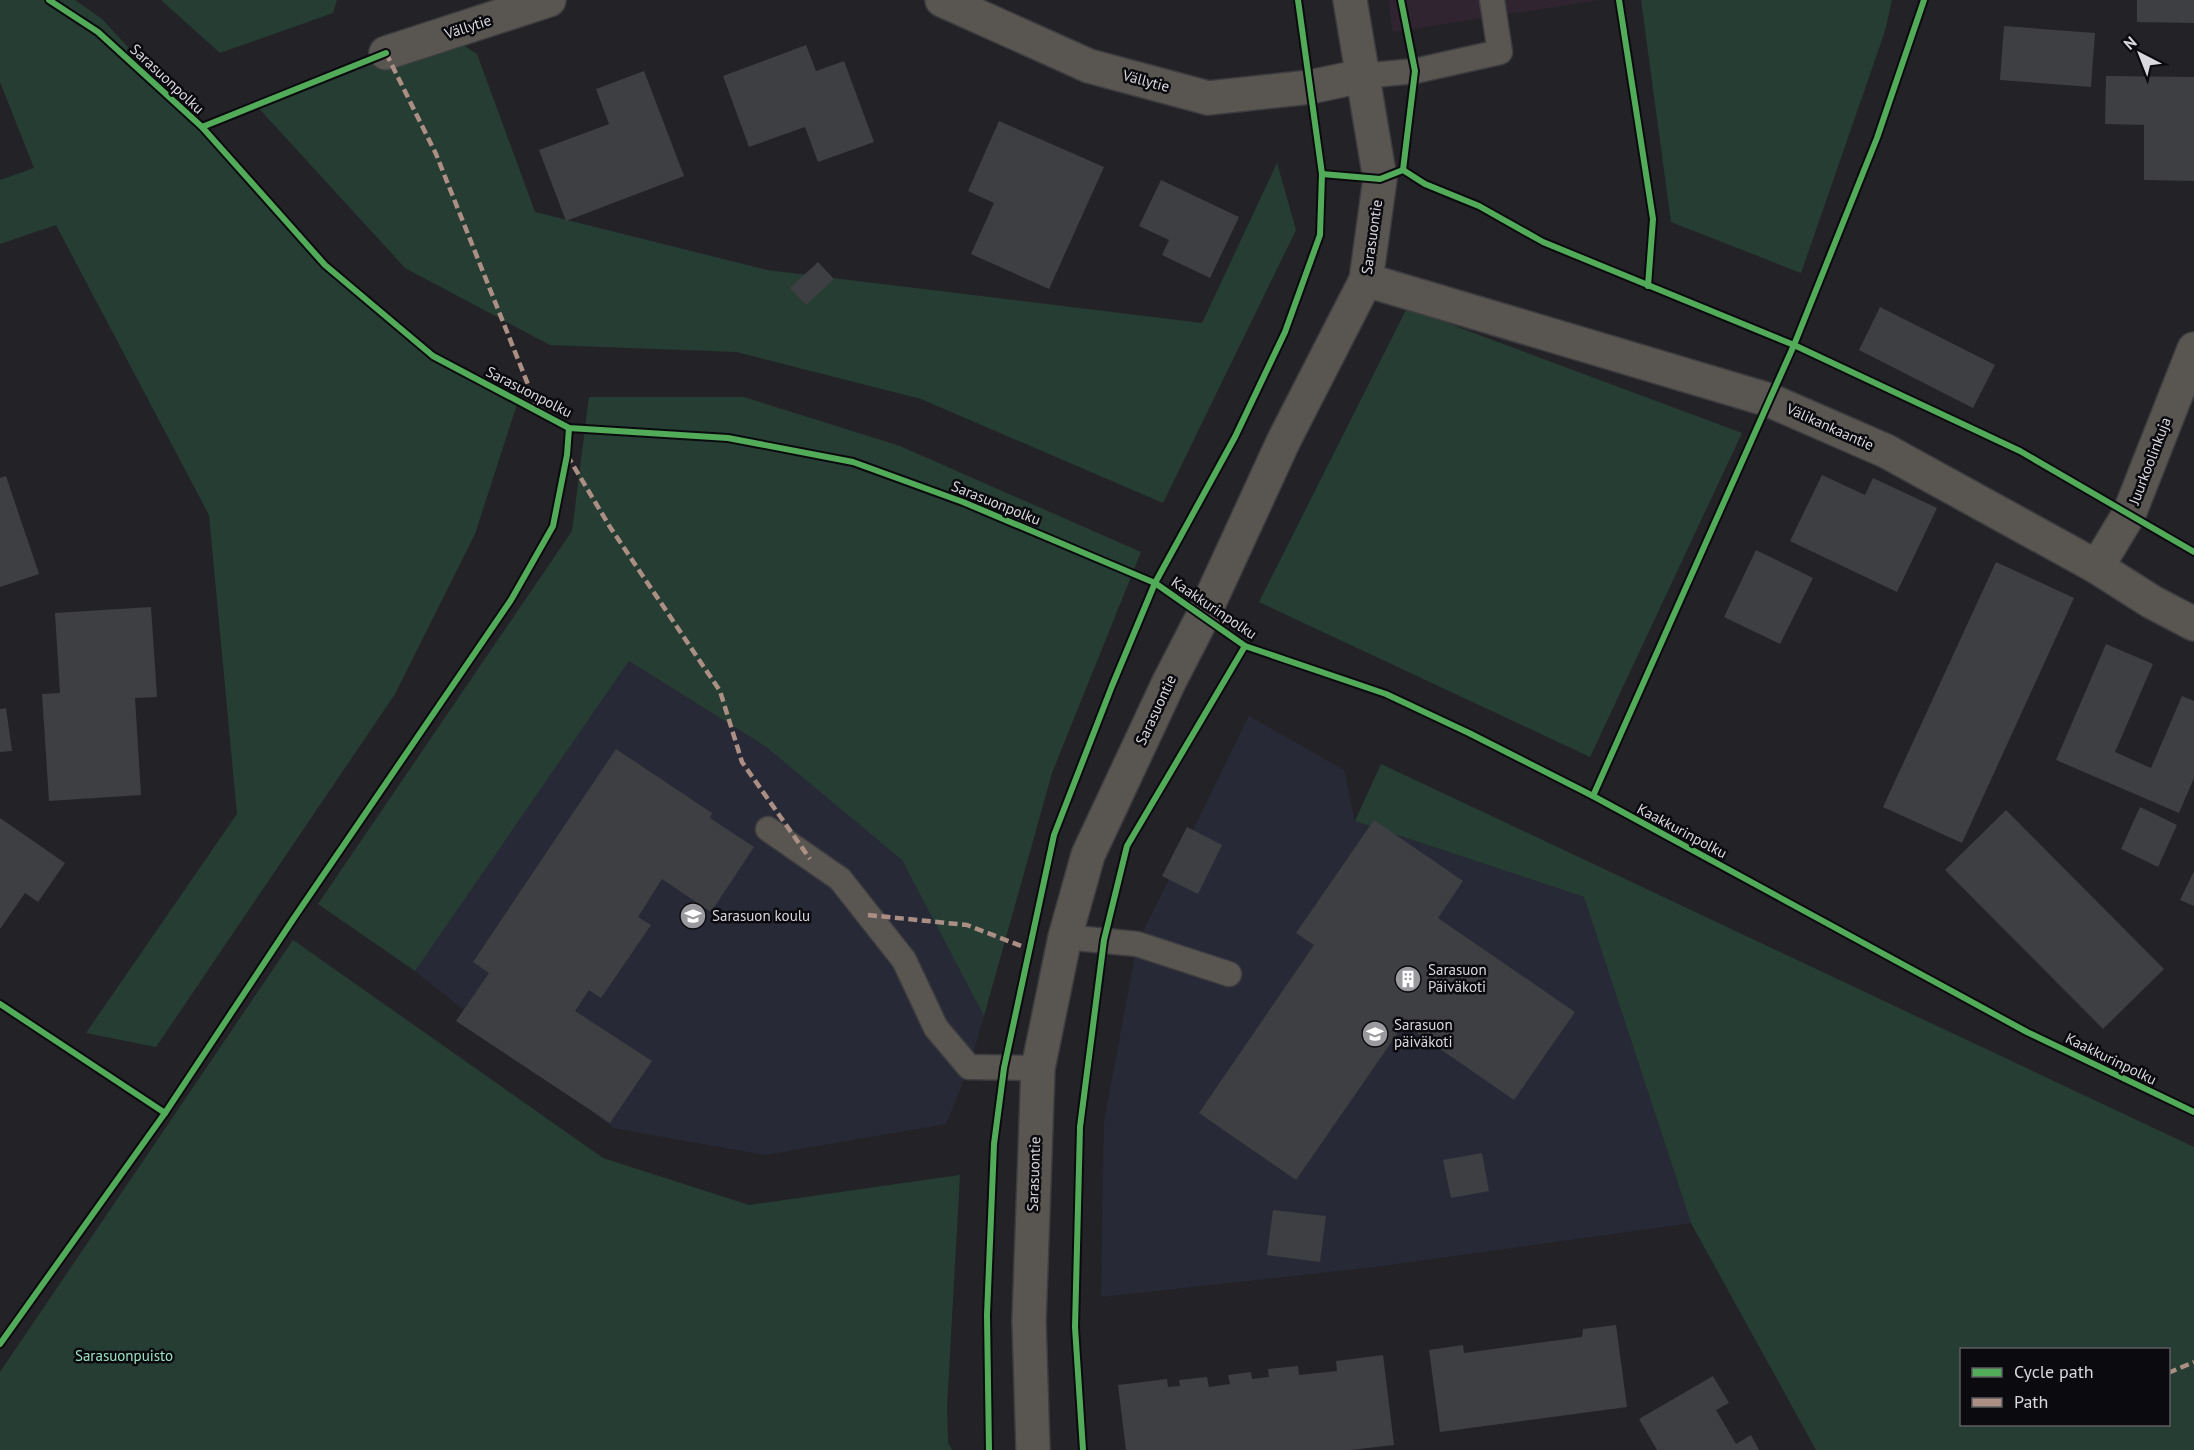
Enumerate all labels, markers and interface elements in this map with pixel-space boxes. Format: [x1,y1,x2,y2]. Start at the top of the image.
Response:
street label: Vällytie [441,10,493,43]
north arrow [2110,24,2170,84]
text: N [2119,32,2141,54]
street label: Sarasuonpolku [126,39,208,118]
street label: Vällytie [1120,65,1172,96]
street label: Sarasuontie [1357,198,1386,276]
street label: Sarasuonpolku [483,362,576,421]
street label: Välikankaantie [1783,398,1877,454]
street label: Juurkoolinkuja [2124,414,2175,508]
street label: Sarasuonpolku [949,476,1044,529]
street label: Kaakkurinpolku [1168,572,1261,643]
street label: Sarasuontie [1131,672,1180,748]
street label: Kaakkurinpolku [1634,799,1730,862]
school or university icon: Sarasuon koulu [678,901,708,931]
place label: Sarasuon koulu [712,906,810,925]
place label: Sarasuon Päiväkoti [1428,960,1487,996]
building icon: Sarasuon Päiväkoti [1393,964,1423,994]
place label: Sarasuon päiväkoti [1394,1015,1453,1051]
school or university icon: Sarasuon päiväkoti [1360,1019,1390,1049]
street label: Kaakkurinpolku [2062,1028,2160,1089]
street label: Sarasuontie [1023,1136,1044,1212]
park label: Sarasuonpuisto [75,1346,173,1365]
legend [1960,1348,2170,1426]
text: Cycle path [2014,1360,2094,1383]
text: Path [2014,1390,2048,1413]

